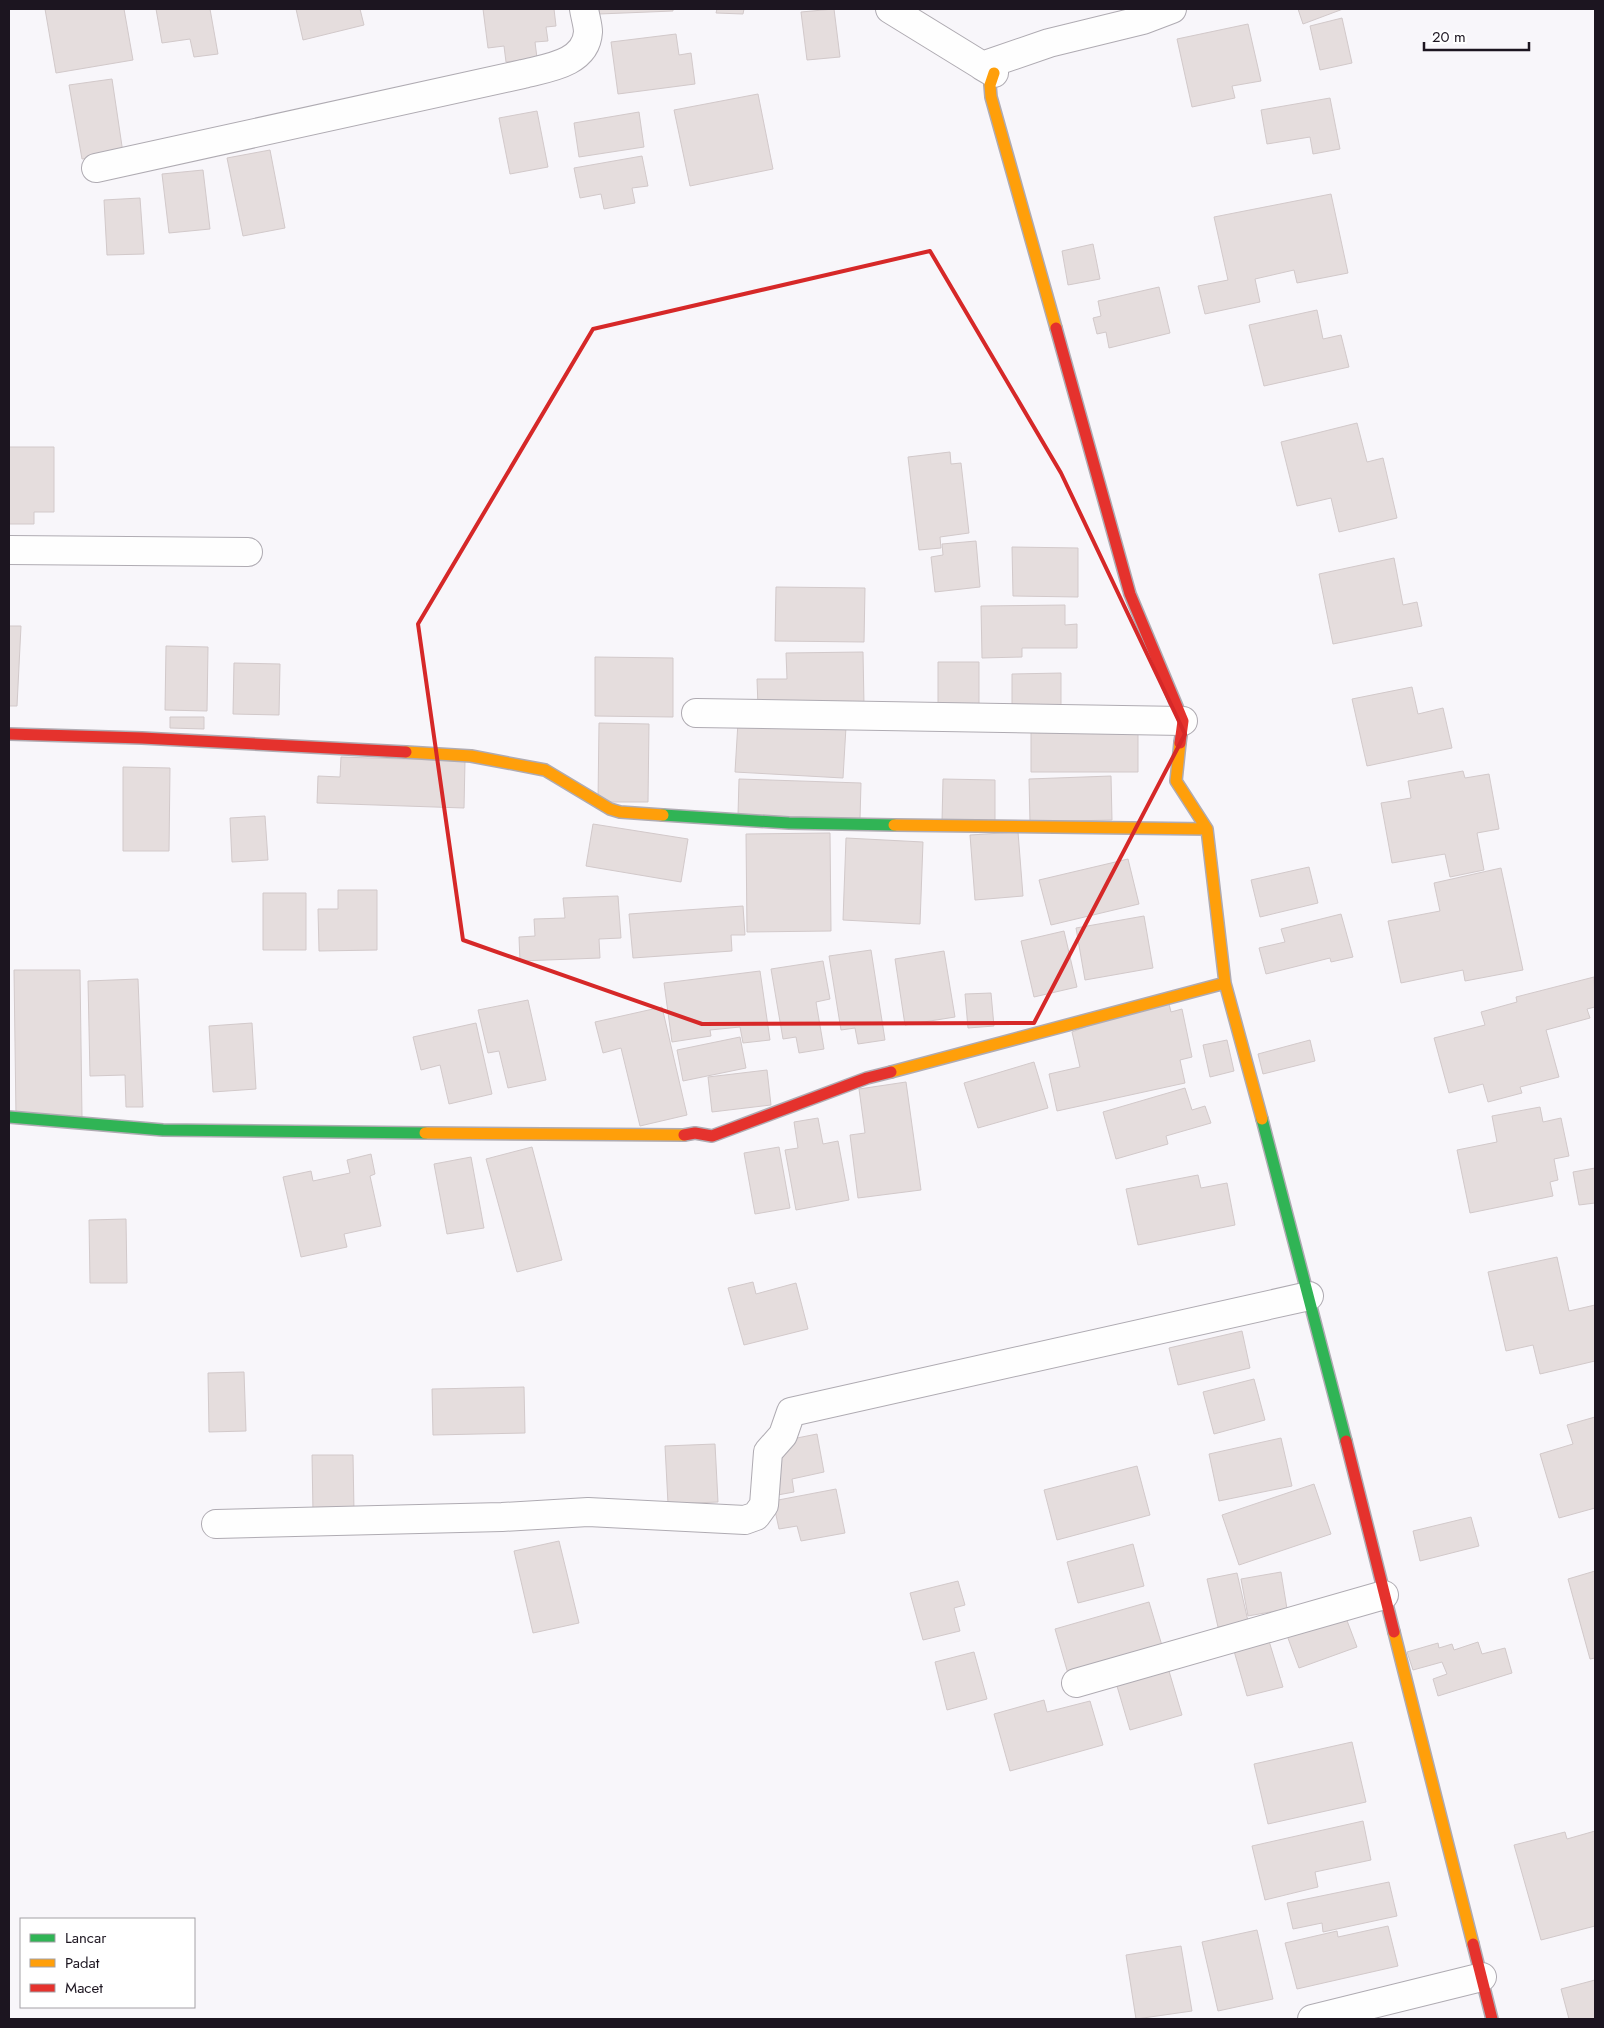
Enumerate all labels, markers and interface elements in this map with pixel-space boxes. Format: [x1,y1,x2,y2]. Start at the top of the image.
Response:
scale bar [1424,20,1529,52]
text: 20 m [1432,26,1466,48]
legend [20,1918,195,2008]
text: Lancar [65,1927,107,1949]
text: Padat [65,1952,100,1974]
text: Macet [65,1977,103,1999]

